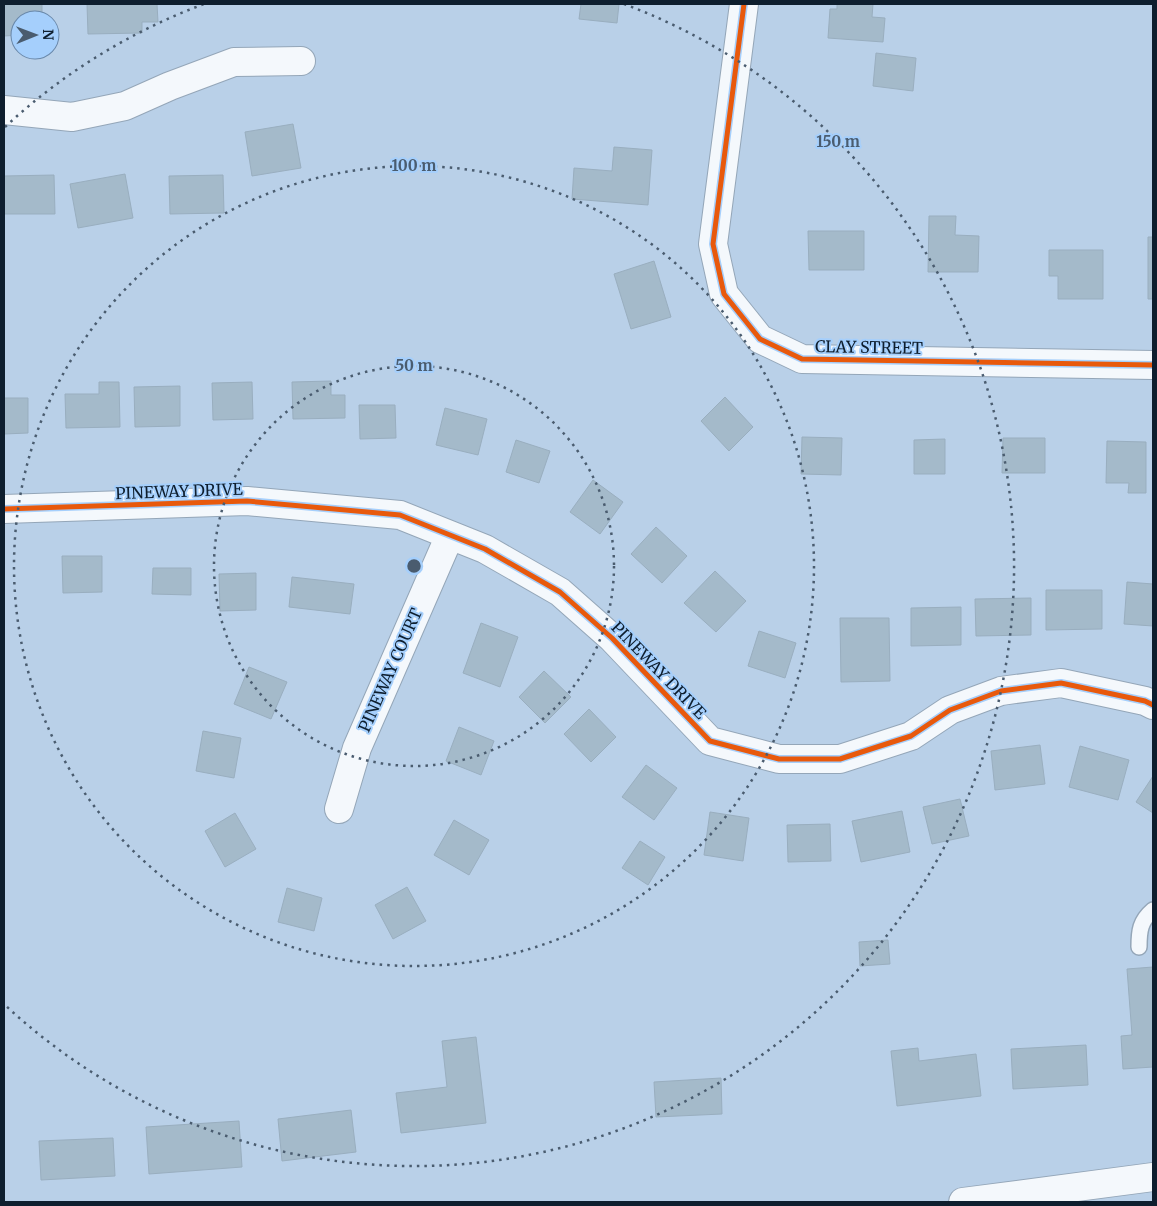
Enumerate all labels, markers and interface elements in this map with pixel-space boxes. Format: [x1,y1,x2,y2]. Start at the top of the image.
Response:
north arrow [10,10,60,60]
text: N [39,29,57,40]
text: 150 m [816,132,860,151]
text: 100 m [392,156,436,175]
street label: CLAY STREET [815,336,923,358]
text: 50 m [395,356,433,375]
street label: PINEWAY DRIVE [115,479,244,503]
centre of rings [405,557,423,575]
street label: PINEWAY COURT [354,605,426,735]
street label: PINEWAY DRIVE [607,617,711,723]

